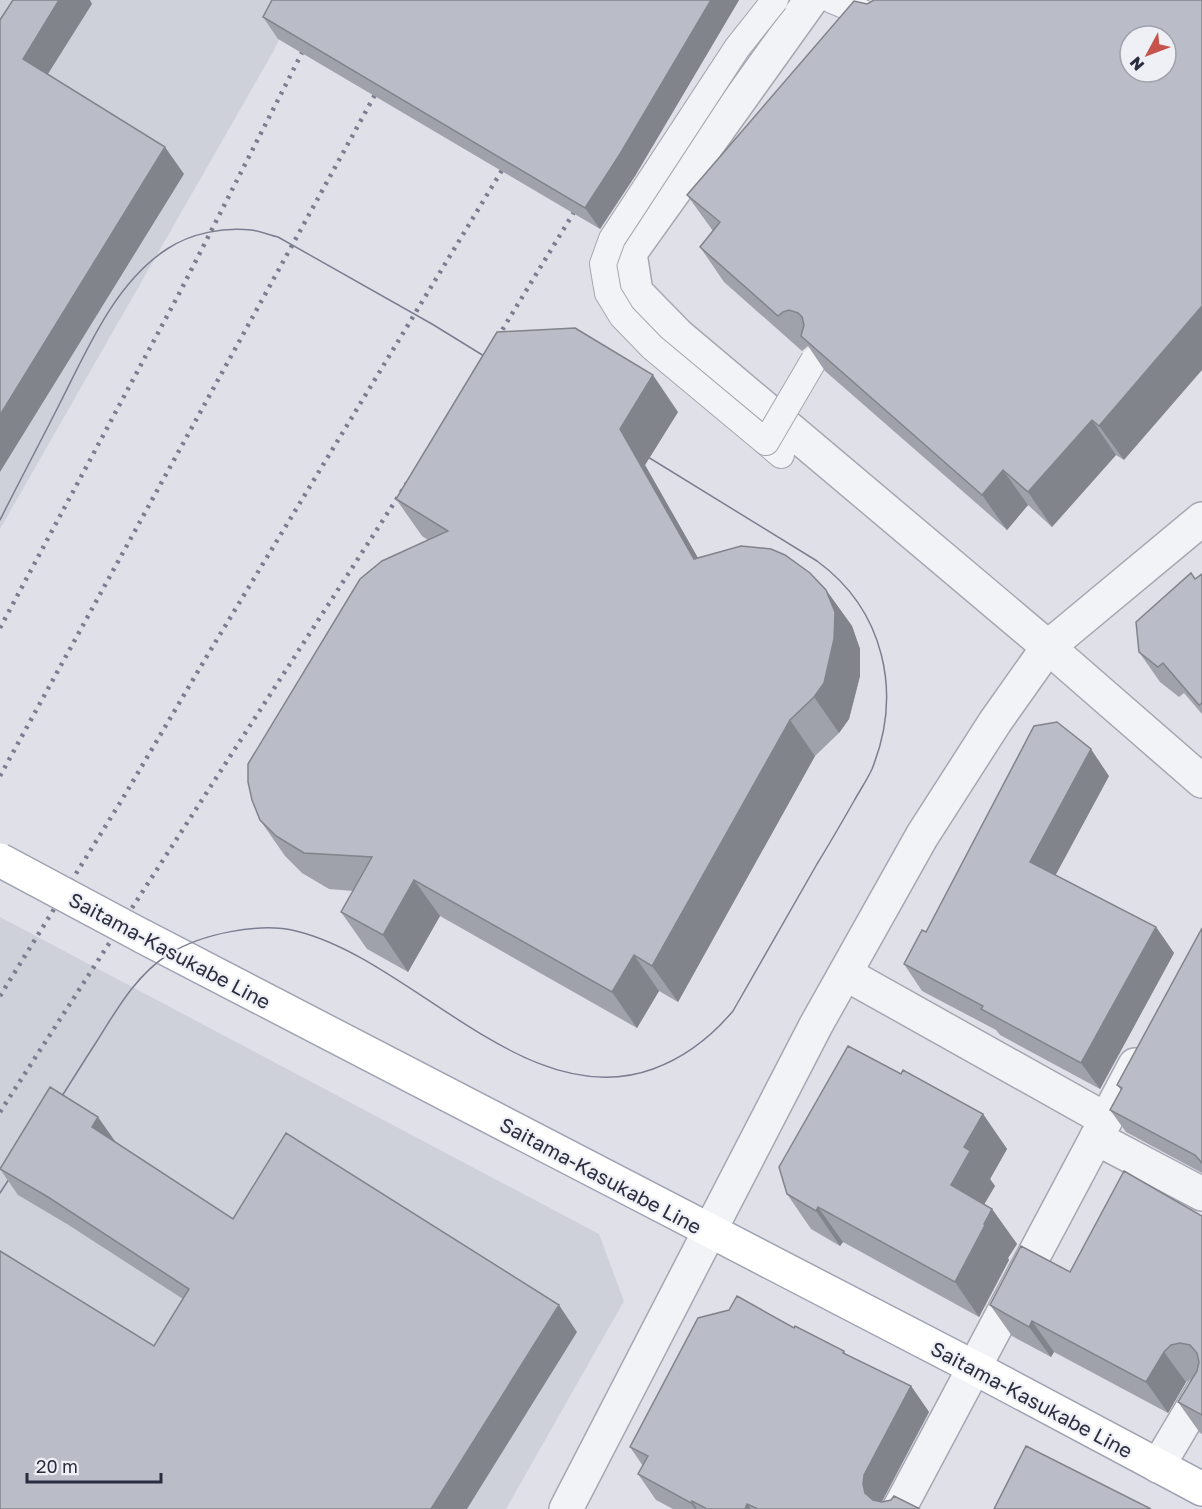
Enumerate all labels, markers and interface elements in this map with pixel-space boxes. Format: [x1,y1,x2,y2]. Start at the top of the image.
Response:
north arrow [1118,24,1178,84]
text: N [1125,53,1148,75]
street label: Saitama-Kasukabe Line [65,887,275,1013]
street label: Saitama-Kasukabe Line [496,1112,706,1238]
street label: Saitama-Kasukabe Line [927,1336,1137,1462]
scale bar [27,1446,160,1484]
text: 20 m [36,1455,78,1477]

